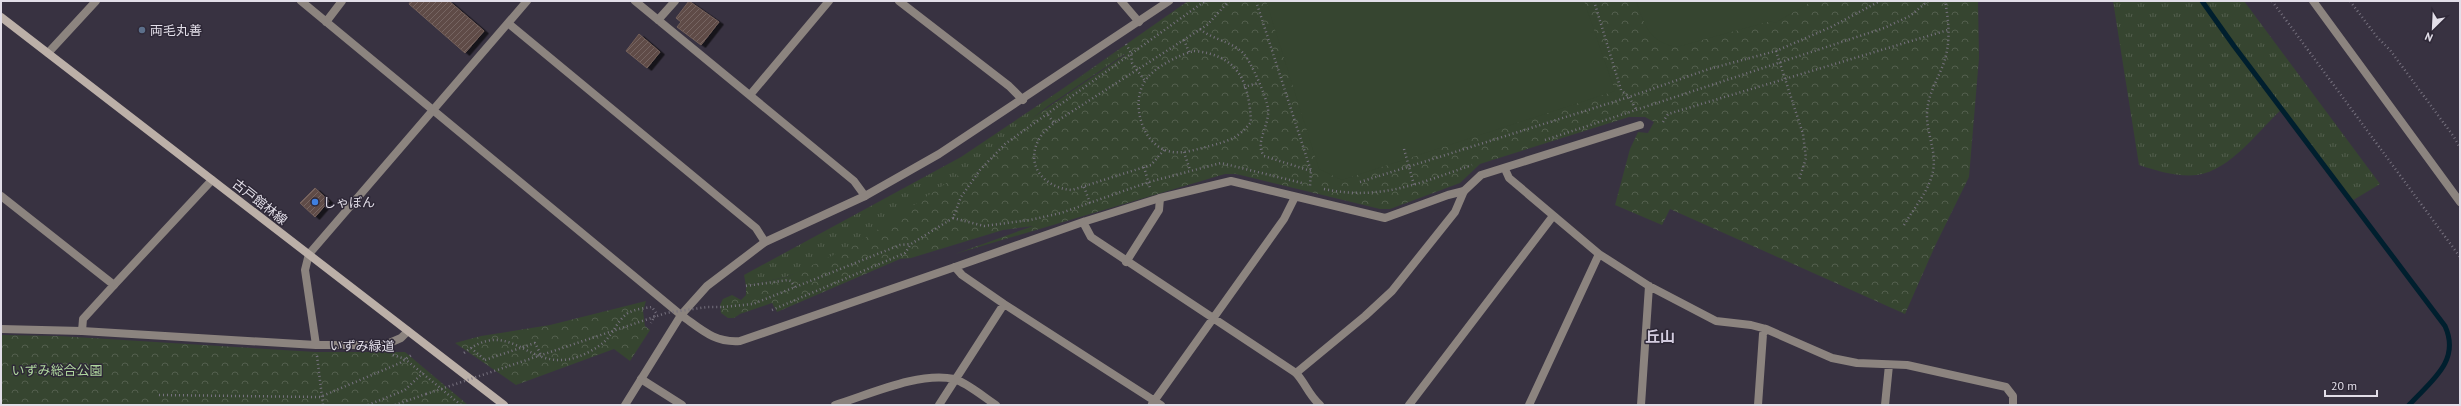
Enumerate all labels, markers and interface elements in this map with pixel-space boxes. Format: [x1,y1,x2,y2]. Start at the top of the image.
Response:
north arrow [2413,8,2453,48]
place label: 両毛丸善 [150,22,202,39]
marker: 両毛丸善 [137,25,147,35]
text: N [2423,29,2435,45]
street label: 古戸館林線 [229,175,291,229]
place label: しゃぼん [323,194,375,211]
marker: しゃぼん [310,197,320,207]
district label: 丘山 [1645,327,1675,346]
street label: いずみ緑道 [329,337,395,355]
park label: いずみ総合公園 [11,362,103,379]
scale bar [2325,372,2377,398]
text: 20 m [2331,378,2357,393]

